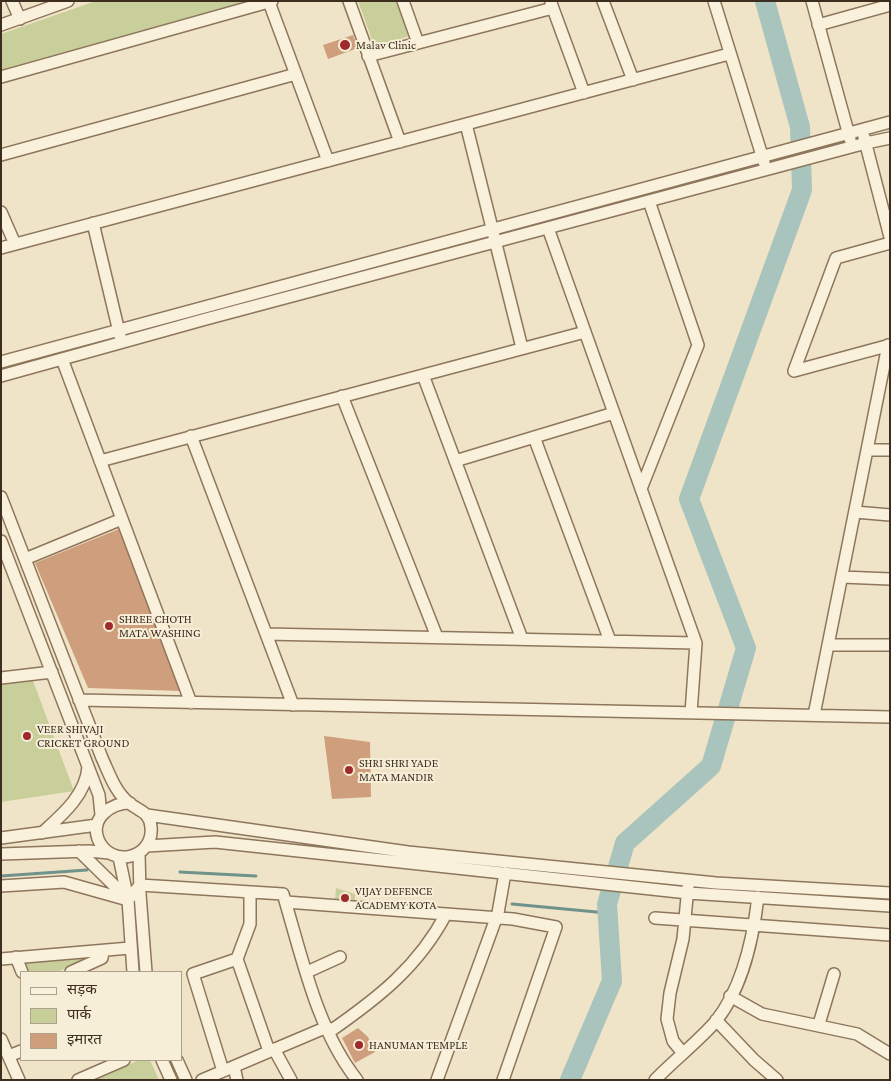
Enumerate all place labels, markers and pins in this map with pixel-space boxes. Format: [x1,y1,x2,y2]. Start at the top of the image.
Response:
marker: Malav Clinic [338,38,352,52]
place label: Malav Clinic [356,38,416,52]
place label: SHREE CHOTH MATA WASHING [119,612,201,640]
marker: SHREE CHOTH MATA WASHING [103,620,115,632]
place label: VEER SHIVAJI CRICKET GROUND [37,722,129,750]
marker: VEER SHIVAJI CRICKET GROUND [21,730,33,742]
place label: SHRI SHRI YADE MATA MANDIR [359,756,438,784]
marker: SHRI SHRI YADE MATA MANDIR [343,764,355,776]
place label: VIJAY DEFENCE ACADEMY KOTA [355,884,436,912]
marker: VIJAY DEFENCE ACADEMY KOTA [339,892,351,904]
place label: HANUMAN TEMPLE [369,1038,468,1052]
marker: HANUMAN TEMPLE [353,1039,365,1051]

